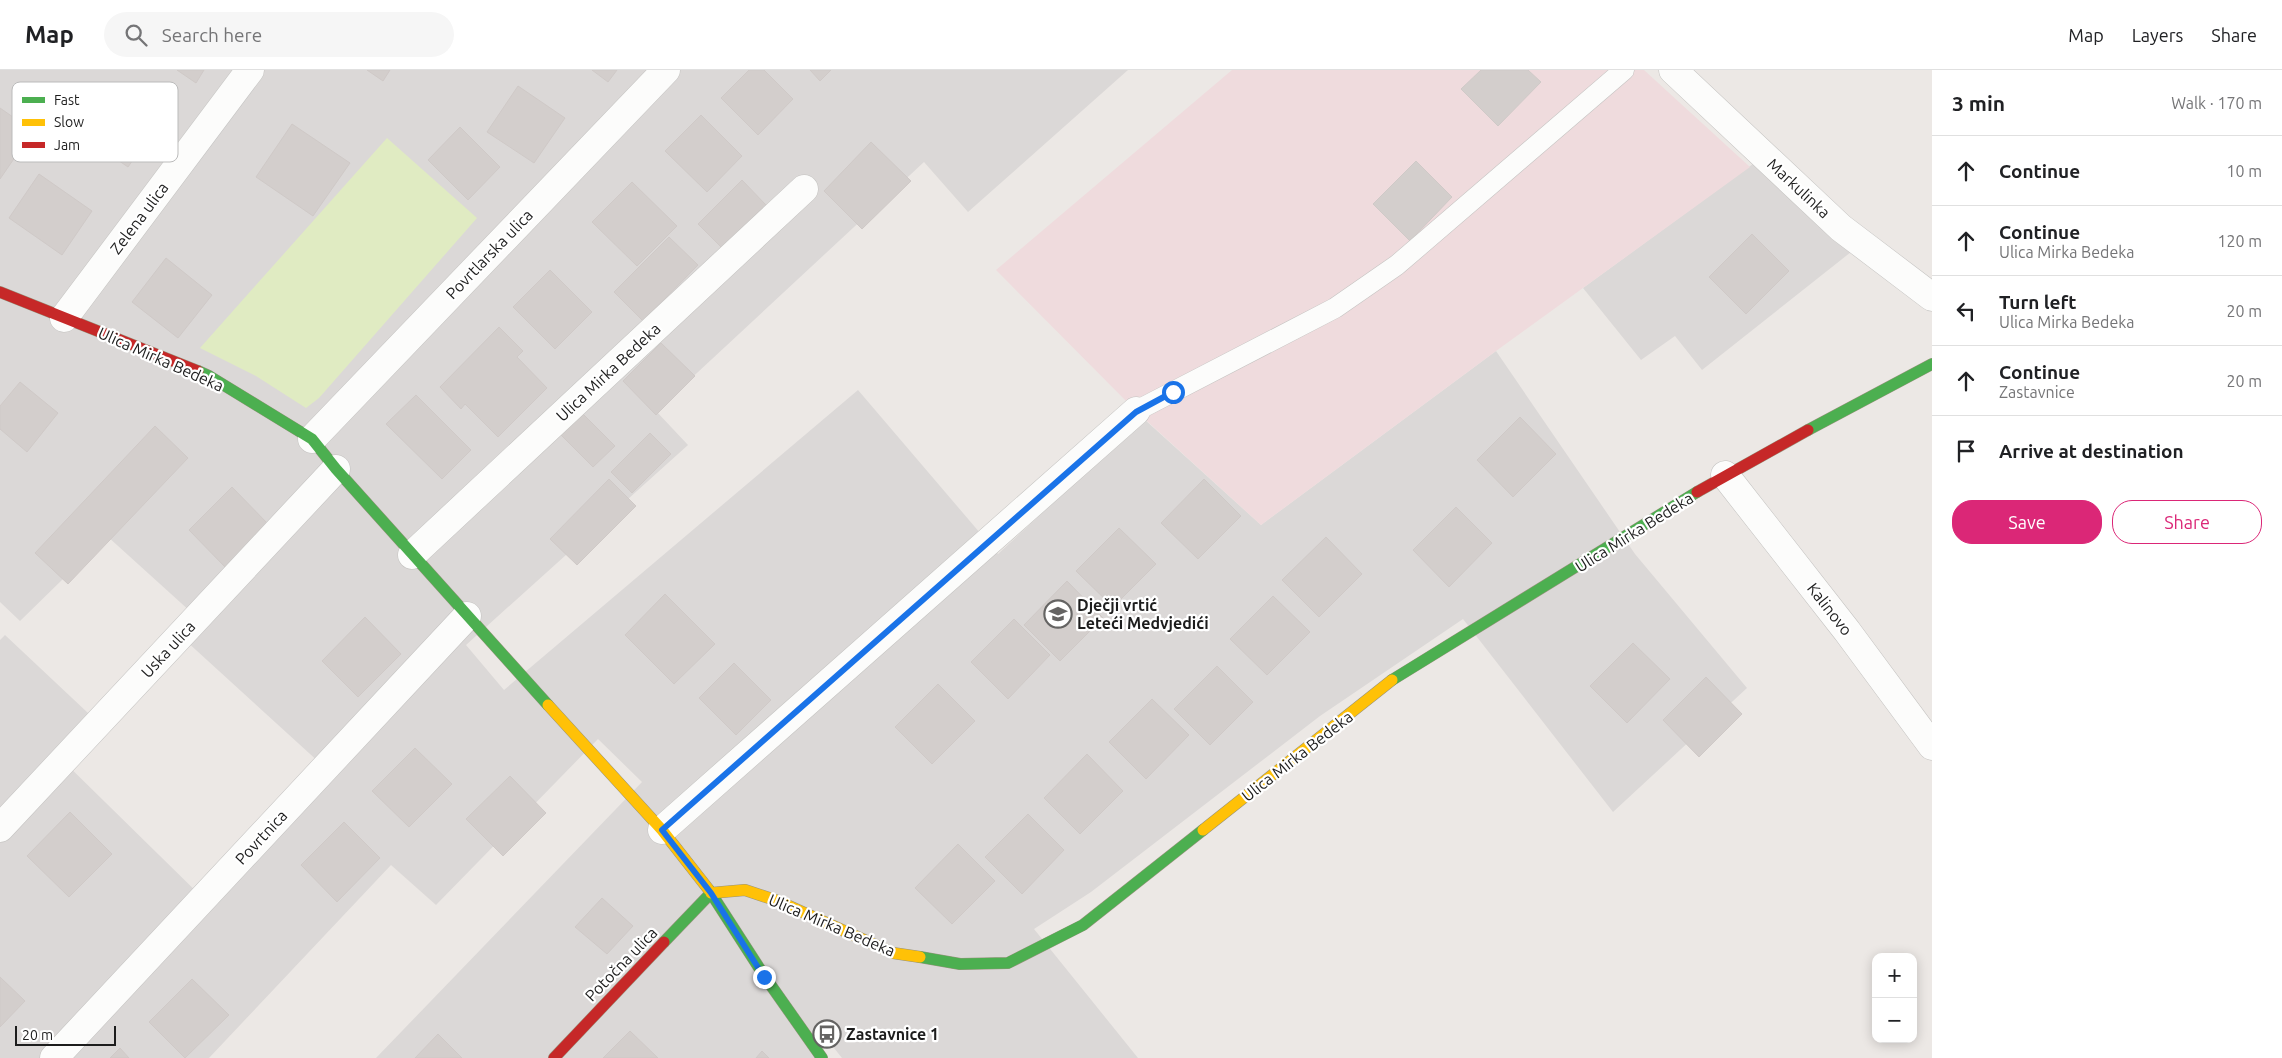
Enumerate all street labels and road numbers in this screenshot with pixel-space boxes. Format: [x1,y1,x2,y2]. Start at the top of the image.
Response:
street label: Markulinka [1764,155,1834,221]
street label: Zelena ulica [106,179,172,257]
street label: Povrtlarska ulica [442,206,536,302]
street label: Ulica Mirka Bedeka [552,319,664,425]
street label: Ulica Mirka Bedeka [95,323,227,395]
street label: Ulica Mirka Bedeka [1572,488,1696,576]
street label: Kalinovo [1804,579,1856,639]
street label: Uska ulica [137,617,199,681]
street label: Ulica Mirka Bedeka [1238,707,1356,805]
street label: Povrtnica [231,806,291,868]
street label: Ulica Mirka Bedeka [766,890,898,960]
street label: Potočna ulica [581,923,661,1005]

